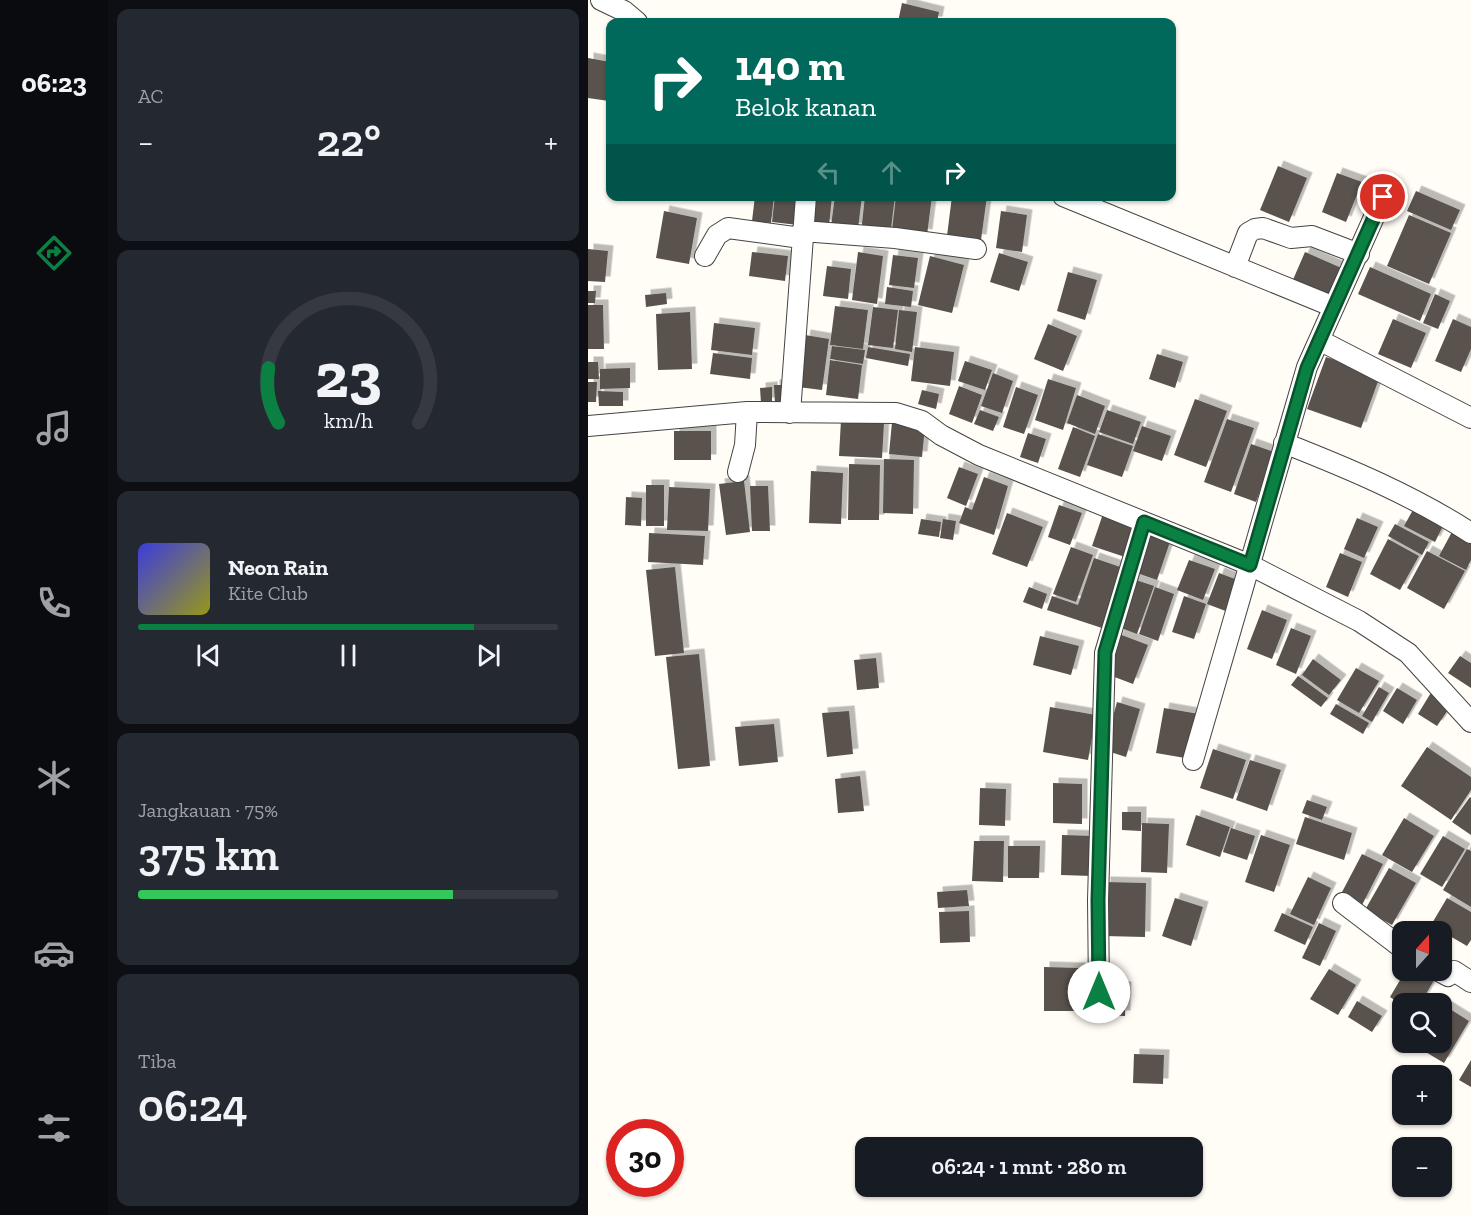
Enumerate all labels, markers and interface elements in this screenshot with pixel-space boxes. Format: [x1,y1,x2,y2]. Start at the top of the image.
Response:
text: 140 m [735,40,845,91]
icon: right [636,42,714,120]
text: 06:23 [21,67,87,99]
text: AC [138,84,163,108]
text: Belok kanan [735,91,876,123]
text: 22° [317,114,381,168]
text: − [138,122,153,161]
text: + [544,122,558,161]
icon: left [812,156,845,189]
icon: ahead [875,156,908,189]
icon: right [938,156,971,189]
pin [1357,171,1408,222]
icon: arrive [1366,180,1399,213]
icon: directions [33,232,75,274]
text: 23 [315,338,381,413]
icon: music [33,407,75,449]
text: km/h [324,409,372,434]
text: Neon Rain [228,554,328,581]
text: Kite Club [228,581,308,605]
icon: phone [33,582,75,624]
icon: previous [192,639,225,672]
icon: pause [332,639,365,672]
icon: next [472,639,505,672]
icon: climate [33,757,75,799]
text: Jangkauan · 75% [138,798,278,822]
text: 375 km [138,828,279,882]
north arrow [1392,921,1452,981]
map controls [1392,921,1452,1197]
icon: car [33,932,75,974]
position arrow [1067,960,1131,1024]
button: search [1392,993,1452,1053]
text: Tiba [138,1049,176,1073]
button: + [1392,1065,1452,1125]
text: 06:24 [138,1079,248,1133]
icon: filters [33,1107,75,1149]
speed limit sign: 30 [606,1119,684,1197]
button: − [1392,1137,1452,1197]
text: 06:24 · 1 mnt · 280 m [932,1153,1126,1180]

